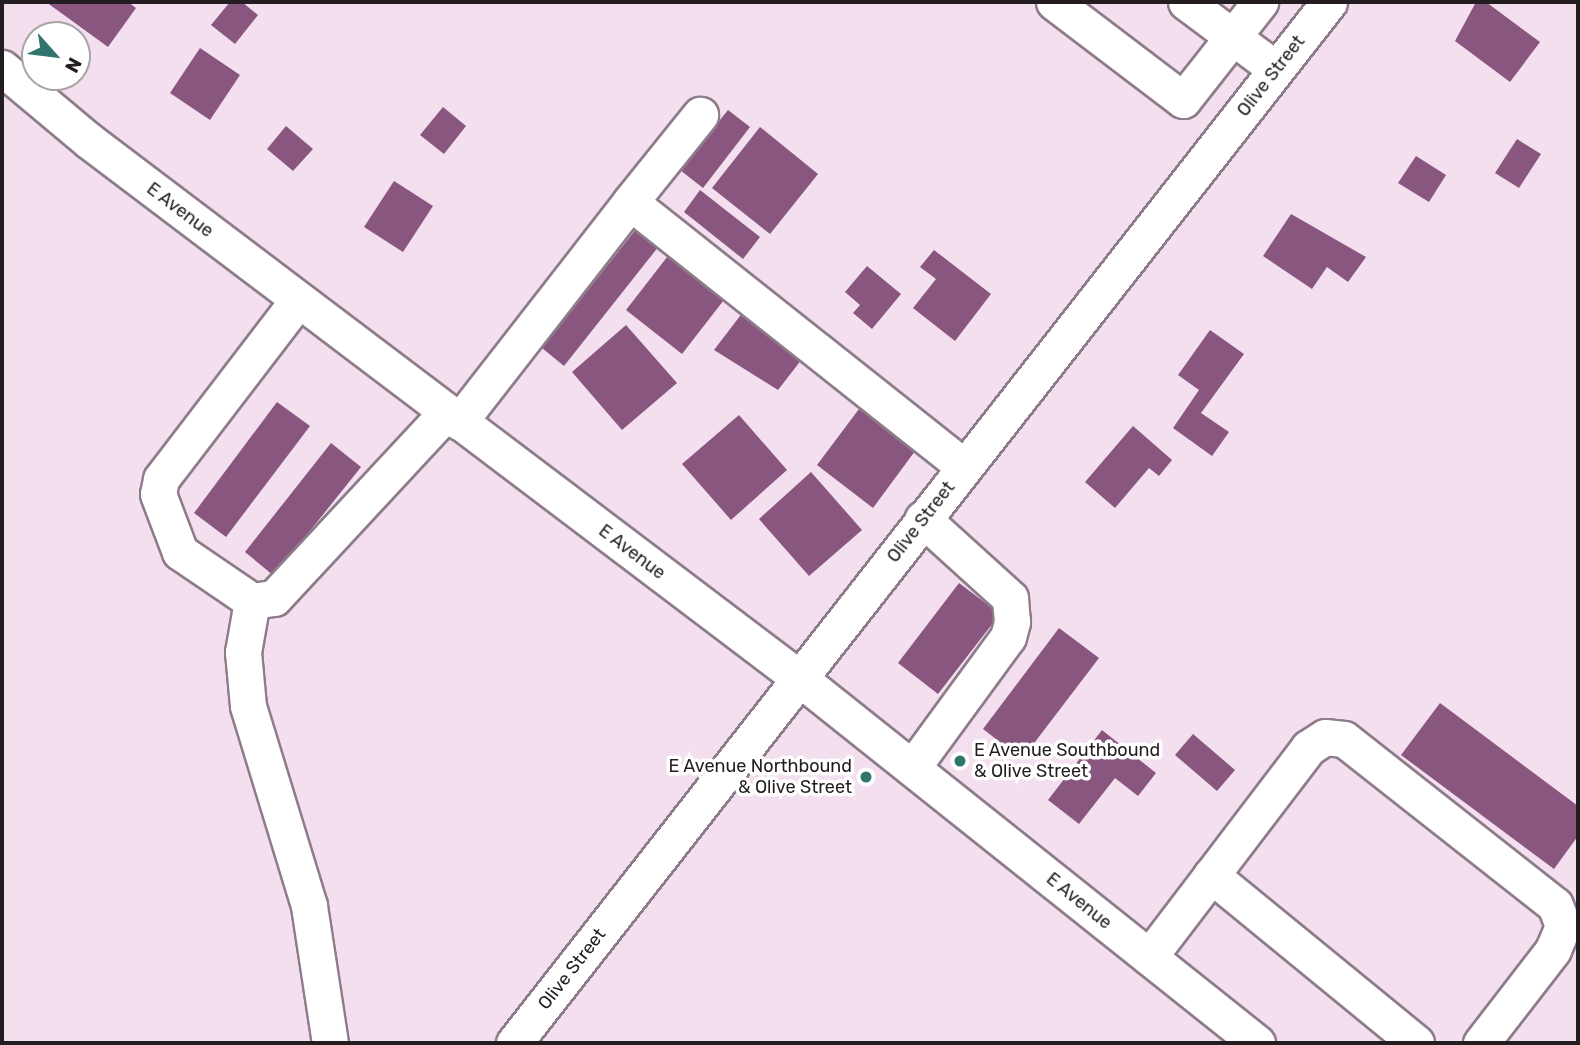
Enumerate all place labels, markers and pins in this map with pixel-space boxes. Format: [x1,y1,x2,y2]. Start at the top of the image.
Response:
place label: E Avenue Southbound & Olive Street [974,740,1161,782]
marker: E Avenue Southbound & Olive Street [952,753,968,769]
place label: E Avenue Northbound & Olive Street [668,756,852,798]
marker: E Avenue Northbound & Olive Street [858,769,874,785]

